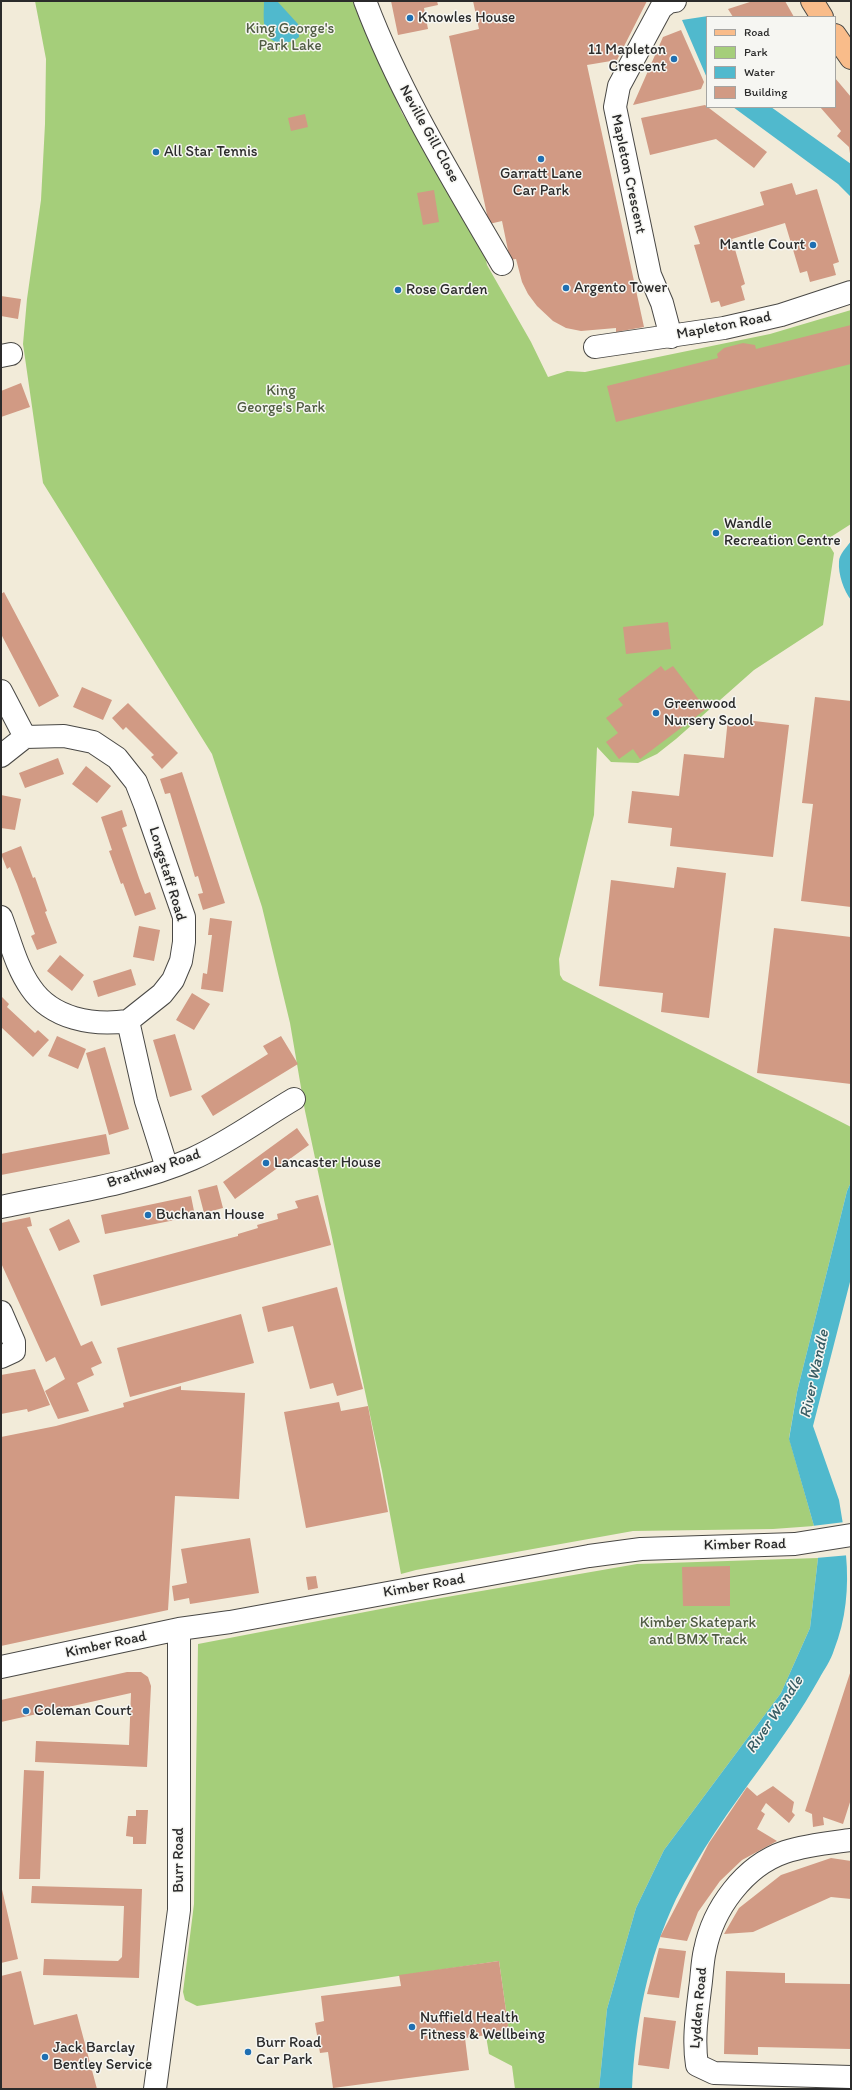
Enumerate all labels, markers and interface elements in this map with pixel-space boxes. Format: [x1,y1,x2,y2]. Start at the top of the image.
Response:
place label: Knowles House [418,9,515,27]
marker: Knowles House [405,13,415,23]
legend [706,16,836,108]
park label: King George's Park Lake [246,20,334,55]
text: Road [744,25,770,39]
place label: 11 Mapleton Crescent [588,41,666,76]
text: Park [744,45,768,59]
marker: 11 Mapleton Crescent [669,54,679,64]
text: Water [744,65,775,79]
street label: Neville Gill Close [395,82,463,186]
text: Building [744,85,787,99]
street label: Mapleton Crescent [607,113,649,235]
place label: All Star Tennis [164,143,258,161]
marker: All Star Tennis [151,147,161,157]
marker: Garratt Lane Car Park [536,154,546,164]
place label: Garratt Lane Car Park [500,165,582,200]
place label: Mantle Court [719,236,805,254]
marker: Mantle Court [808,240,818,250]
place label: Argento Tower [574,279,667,297]
place label: Rose Garden [406,281,488,299]
marker: Argento Tower [561,283,571,293]
marker: Rose Garden [393,285,403,295]
street label: Mapleton Road [675,308,773,344]
park label: King George's Park [237,382,325,417]
place label: Wandle Recreation Centre [724,515,841,550]
marker: Wandle Recreation Centre [711,528,721,538]
place label: Greenwood Nursery Scool [664,695,754,730]
marker: Greenwood Nursery Scool [651,708,661,718]
street label: Longstaff Road [144,825,190,923]
street label: Brathway Road [105,1145,203,1193]
place label: Lancaster House [274,1154,381,1172]
marker: Lancaster House [261,1158,271,1168]
place label: Buchanan House [156,1206,264,1224]
marker: Buchanan House [143,1210,153,1220]
water label: River Wandle [796,1328,834,1420]
street label: Kimber Road [704,1535,786,1555]
street label: Kimber Road [382,1570,466,1602]
park label: Kimber Skatepark and BMX Track [640,1614,756,1649]
street label: Kimber Road [64,1628,148,1662]
water label: River Wandle [742,1673,808,1757]
place label: Coleman Court [34,1702,132,1720]
marker: Coleman Court [21,1706,31,1716]
street label: Burr Road [170,1827,188,1893]
street label: Lydden Road [686,1966,712,2050]
place label: Nuffield Health Fitness & Wellbeing [420,2009,545,2044]
marker: Nuffield Health Fitness & Wellbeing [407,2022,417,2032]
place label: Burr Road Car Park [256,2034,321,2069]
place label: Jack Barclay Bentley Service [53,2039,152,2074]
marker: Burr Road Car Park [243,2047,253,2057]
marker: Jack Barclay Bentley Service [40,2052,50,2062]

